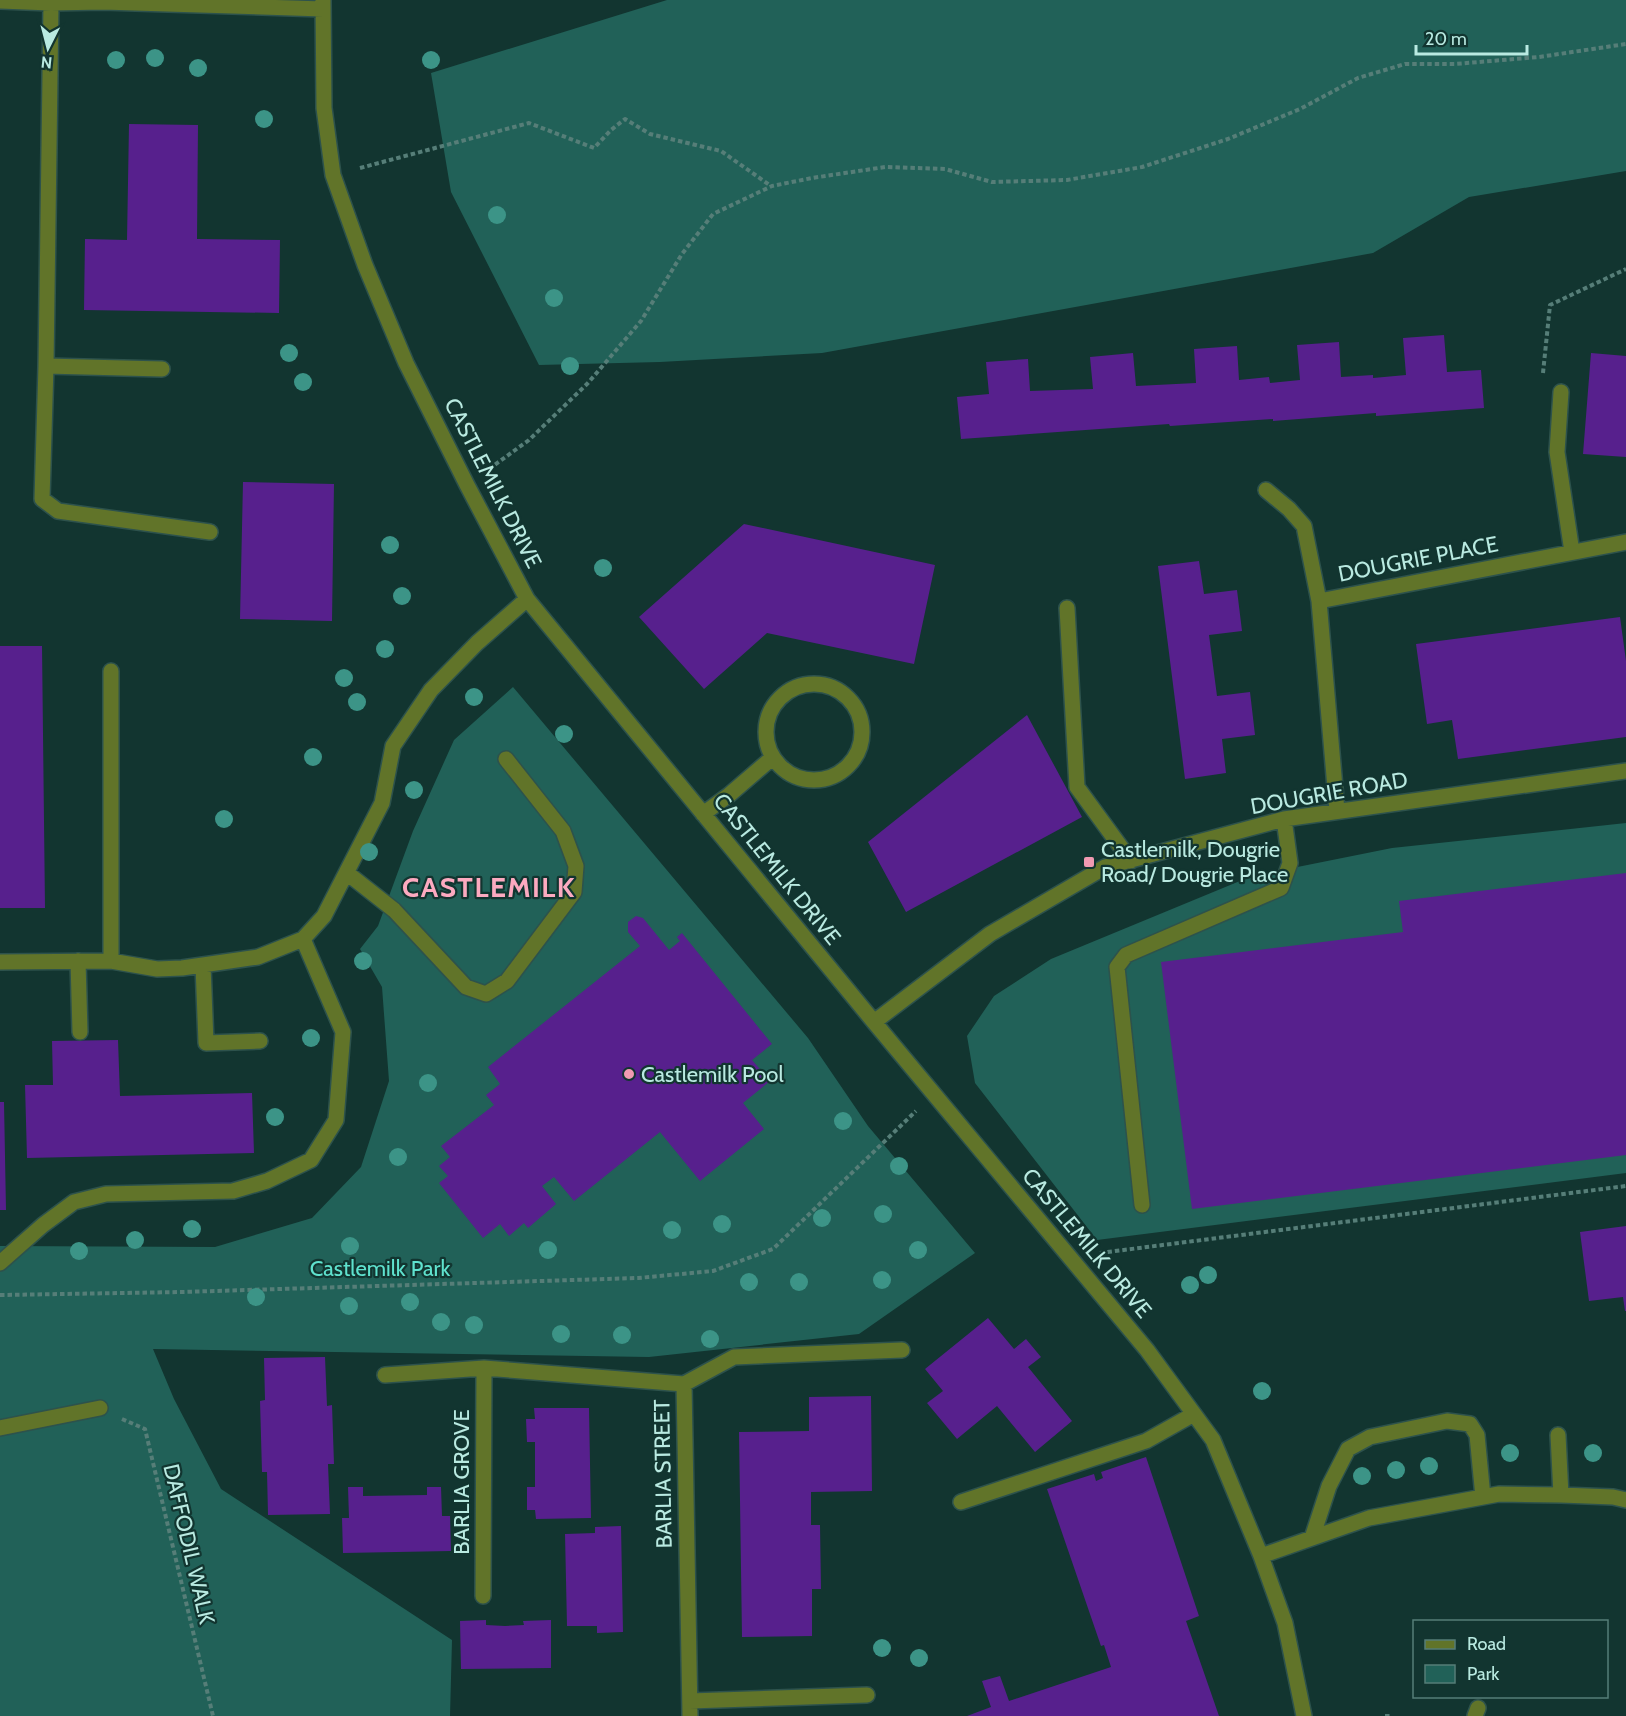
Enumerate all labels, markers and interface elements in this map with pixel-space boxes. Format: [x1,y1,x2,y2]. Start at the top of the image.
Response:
north arrow [18,18,78,78]
scale bar [1416,18,1527,56]
text: 20 m [1425,28,1467,50]
text: N [40,52,53,72]
street label: CASTLEMILK DRIVE [438,393,548,573]
street label: DOUGRIE PLACE [1336,530,1500,588]
street label: DOUGRIE ROAD [1248,766,1410,820]
street label: CASTLEMILK DRIVE [708,788,846,950]
place label: Castlemilk, Dougrie Road/ Dougrie Place [1101,836,1288,888]
marker: Castlemilk, Dougrie Road/ Dougrie Place [1082,855,1096,869]
district label: CASTLEMILK [402,870,576,904]
place label: Castlemilk Pool [641,1061,784,1088]
marker: Castlemilk Pool [622,1067,636,1081]
street label: CASTLEMILK DRIVE [1017,1163,1157,1323]
park label: Castlemilk Park [310,1255,450,1282]
street label: BARLIA STREET [648,1399,678,1549]
street label: BARLIA GROVE [448,1409,475,1555]
street label: DAFFODIL WALK [157,1461,221,1627]
legend [1413,1620,1608,1698]
text: Road [1467,1633,1506,1655]
text: Park [1467,1663,1500,1685]

